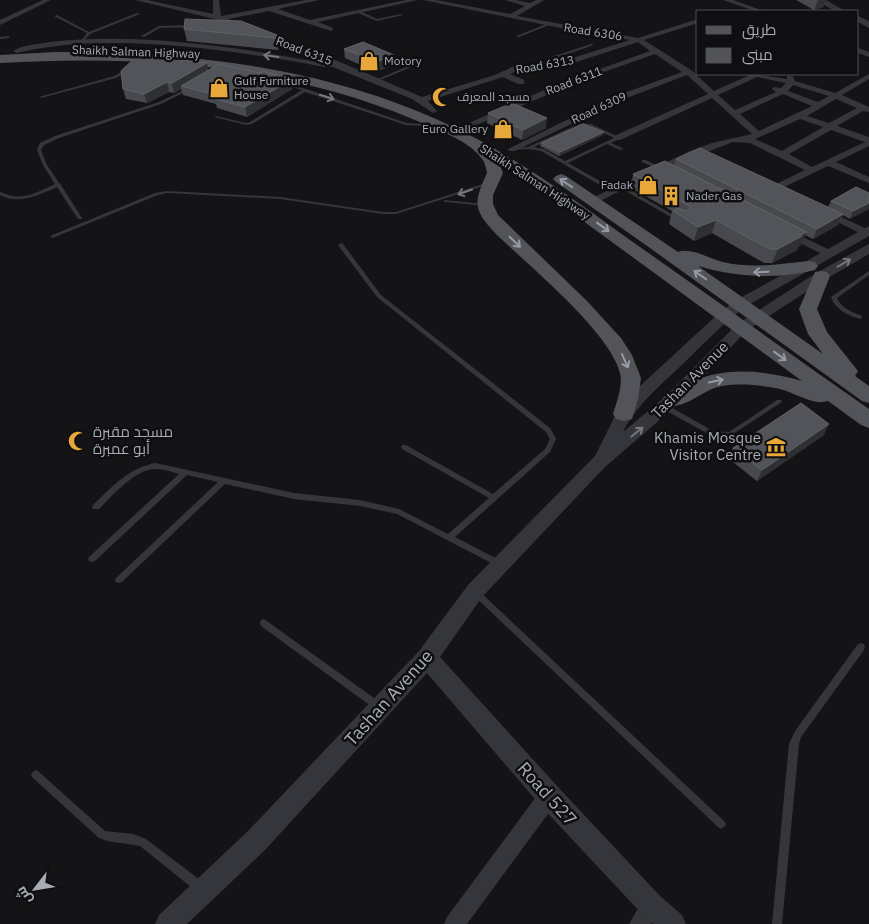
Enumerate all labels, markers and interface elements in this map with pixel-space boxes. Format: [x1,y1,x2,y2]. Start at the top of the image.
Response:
legend [696,10,859,75]
street label: Road 6306 [563,19,624,44]
text: طريق [742,20,776,40]
street label: Road 6315 [274,33,335,68]
street label: Shaikh Salman Highway [72,42,200,61]
text: مبنى [742,45,773,65]
one-way arrow [264,50,280,60]
shop icon: Motory [358,50,380,72]
street label: Road 6313 [514,52,575,77]
place label: Motory [384,53,422,68]
street label: Road 6311 [543,63,604,98]
place label: Gulf Furniture House [234,73,309,102]
shop icon: Gulf Furniture House [208,77,230,99]
mosque icon: مسجد المعرف [431,86,453,108]
street label: Road 6309 [569,88,629,127]
place label: مسجد المعرف [457,89,530,104]
one-way arrow [318,92,334,102]
shop icon: Euro Gallery [492,118,514,140]
place label: Euro Gallery [422,121,488,136]
street label: Shaikh Salman Highway [477,140,593,223]
shop icon: Fadak [637,174,659,196]
place label: Fadak [601,177,634,192]
one-way arrow [560,178,574,188]
building icon: Nader Gas [660,185,682,207]
one-way arrow [458,188,474,197]
place label: Nader Gas [686,188,742,203]
one-way arrow [595,222,609,232]
one-way arrow [509,236,521,249]
one-way arrow [836,258,851,268]
one-way arrow [753,267,769,277]
one-way arrow [693,270,707,280]
street label: Tashan Avenue [647,337,732,422]
one-way arrow [773,351,786,362]
one-way arrow [621,353,631,368]
one-way arrow [708,376,724,386]
place label: مسجد مقبرة أبو عمبرة [93,422,173,458]
one-way arrow [630,426,643,437]
place label: Khamis Mosque Visitor Centre [654,428,761,464]
mosque icon: مسجد مقبرة أبو عمبرة [67,430,89,452]
museum icon: Khamis Mosque Visitor Centre [765,436,787,458]
street label: Tashan Avenue [339,645,438,751]
street label: Road 527 [513,757,582,830]
north arrow [10,864,60,914]
text: ش [11,883,36,908]

